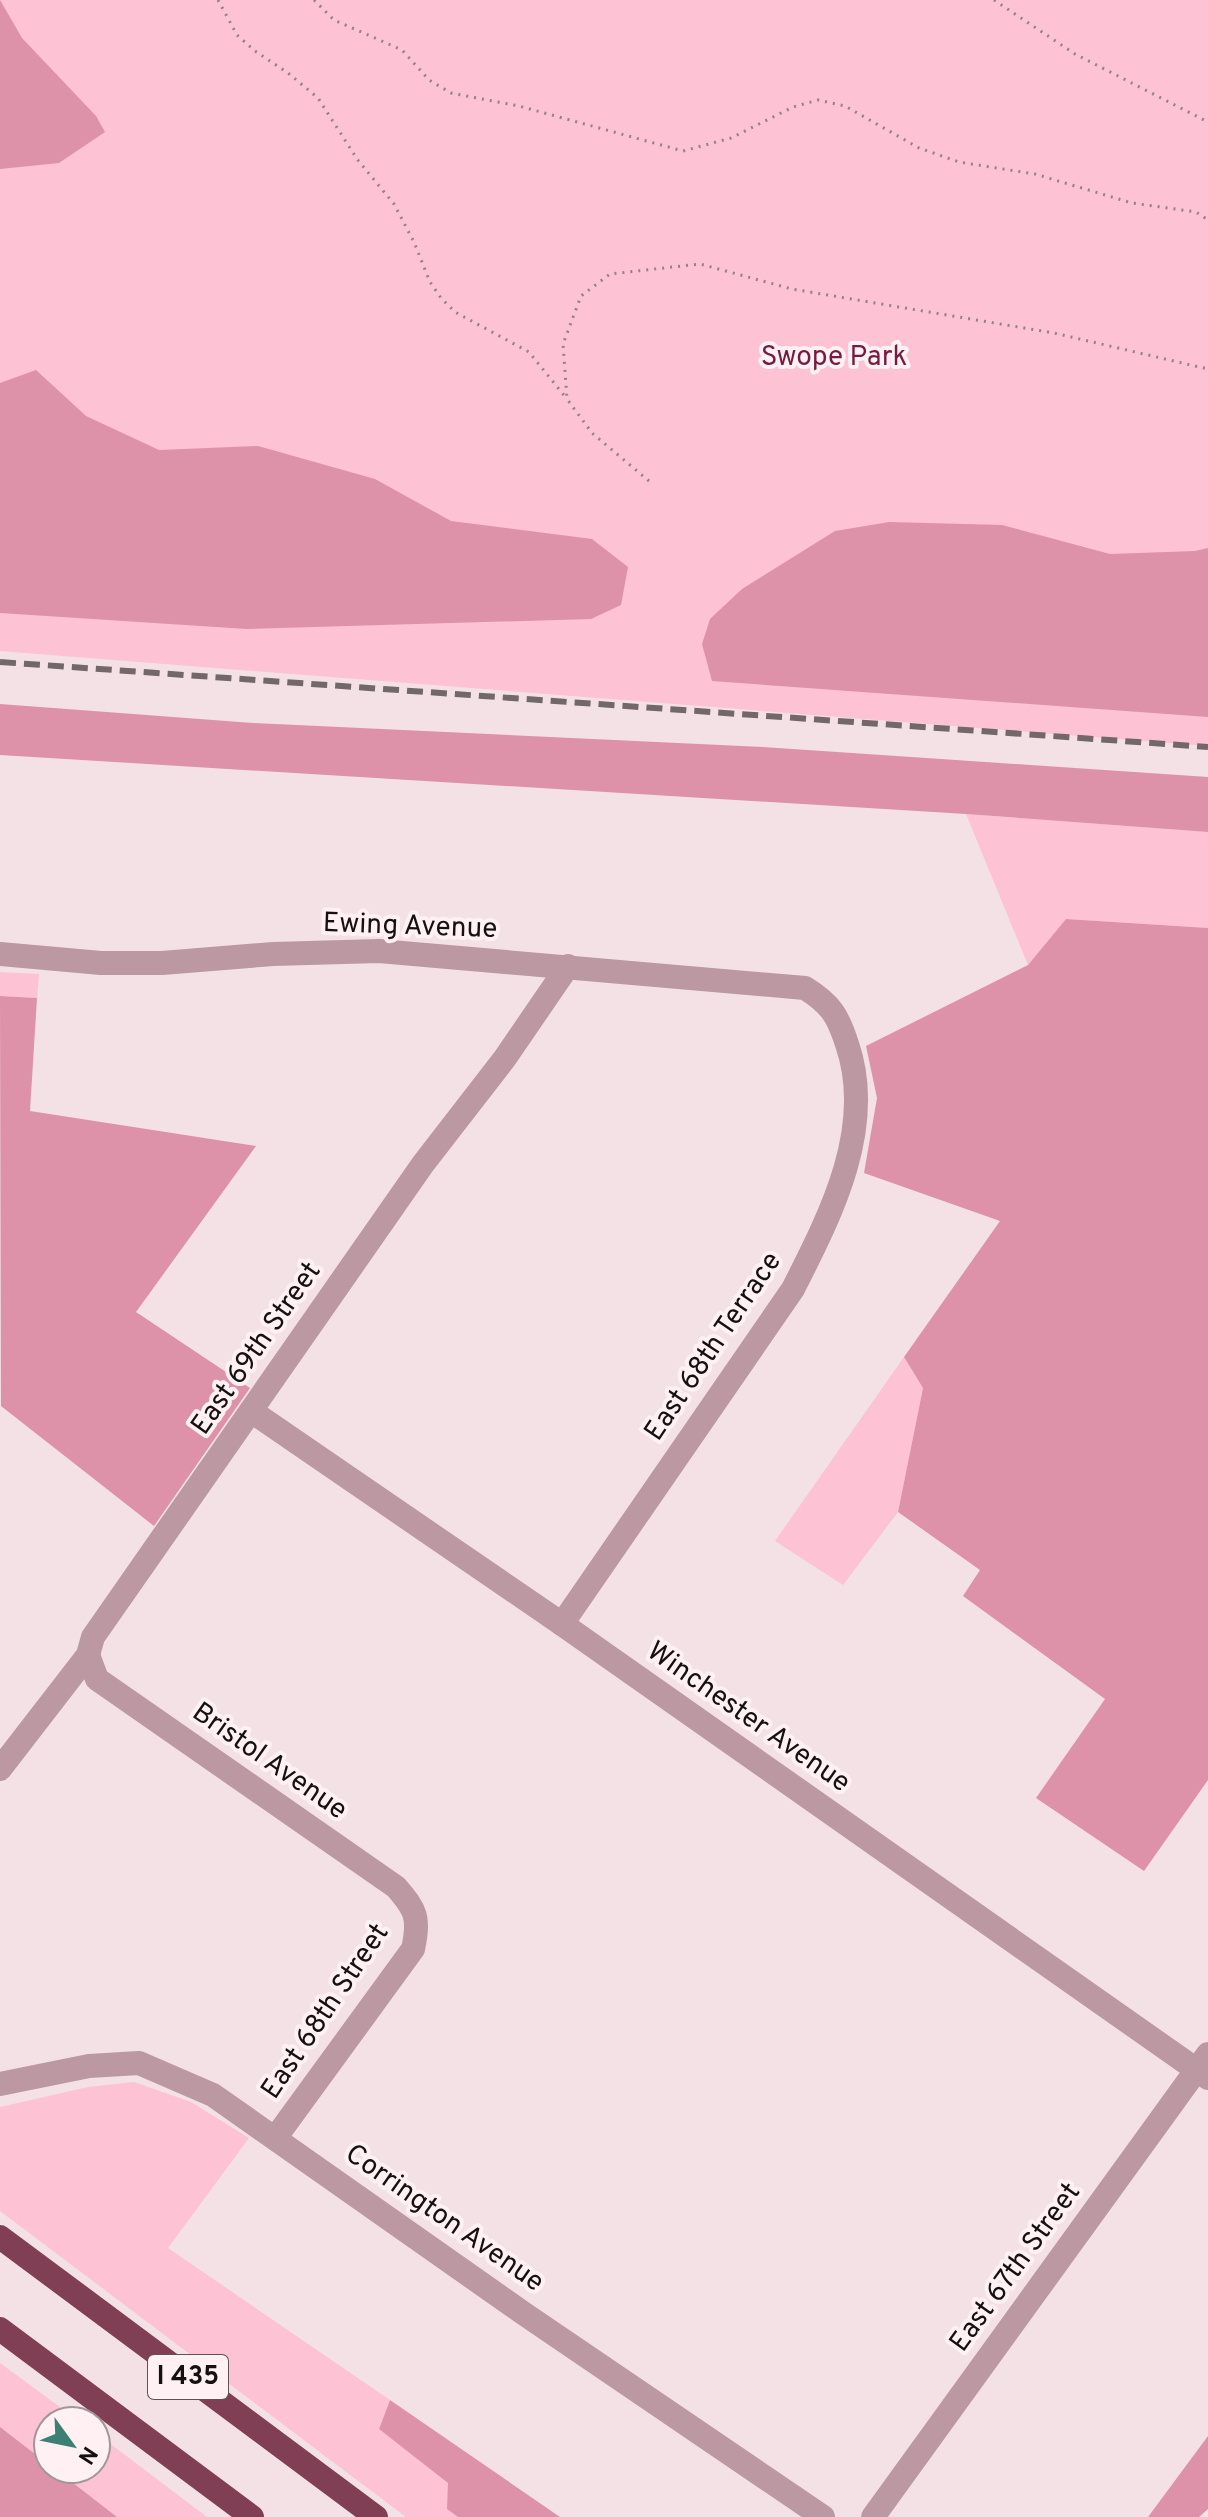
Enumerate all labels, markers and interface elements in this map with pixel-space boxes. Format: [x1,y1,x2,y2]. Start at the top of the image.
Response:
park label: Swope Park [761,340,907,376]
street label: Ewing Avenue [322,906,498,948]
street label: East 68th Terrace [637,1245,791,1449]
street label: East 69th Street [184,1255,330,1443]
street label: Winchester Avenue [639,1634,857,1802]
street label: Bristol Avenue [184,1695,354,1829]
street label: East 68th Street [254,1917,398,2107]
street label: Corrington Avenue [337,2137,551,2301]
street label: East 67th Street [942,2176,1090,2360]
road number: I 435 [148,2355,228,2399]
north arrow [32,2405,112,2485]
text: N [71,2441,102,2469]

